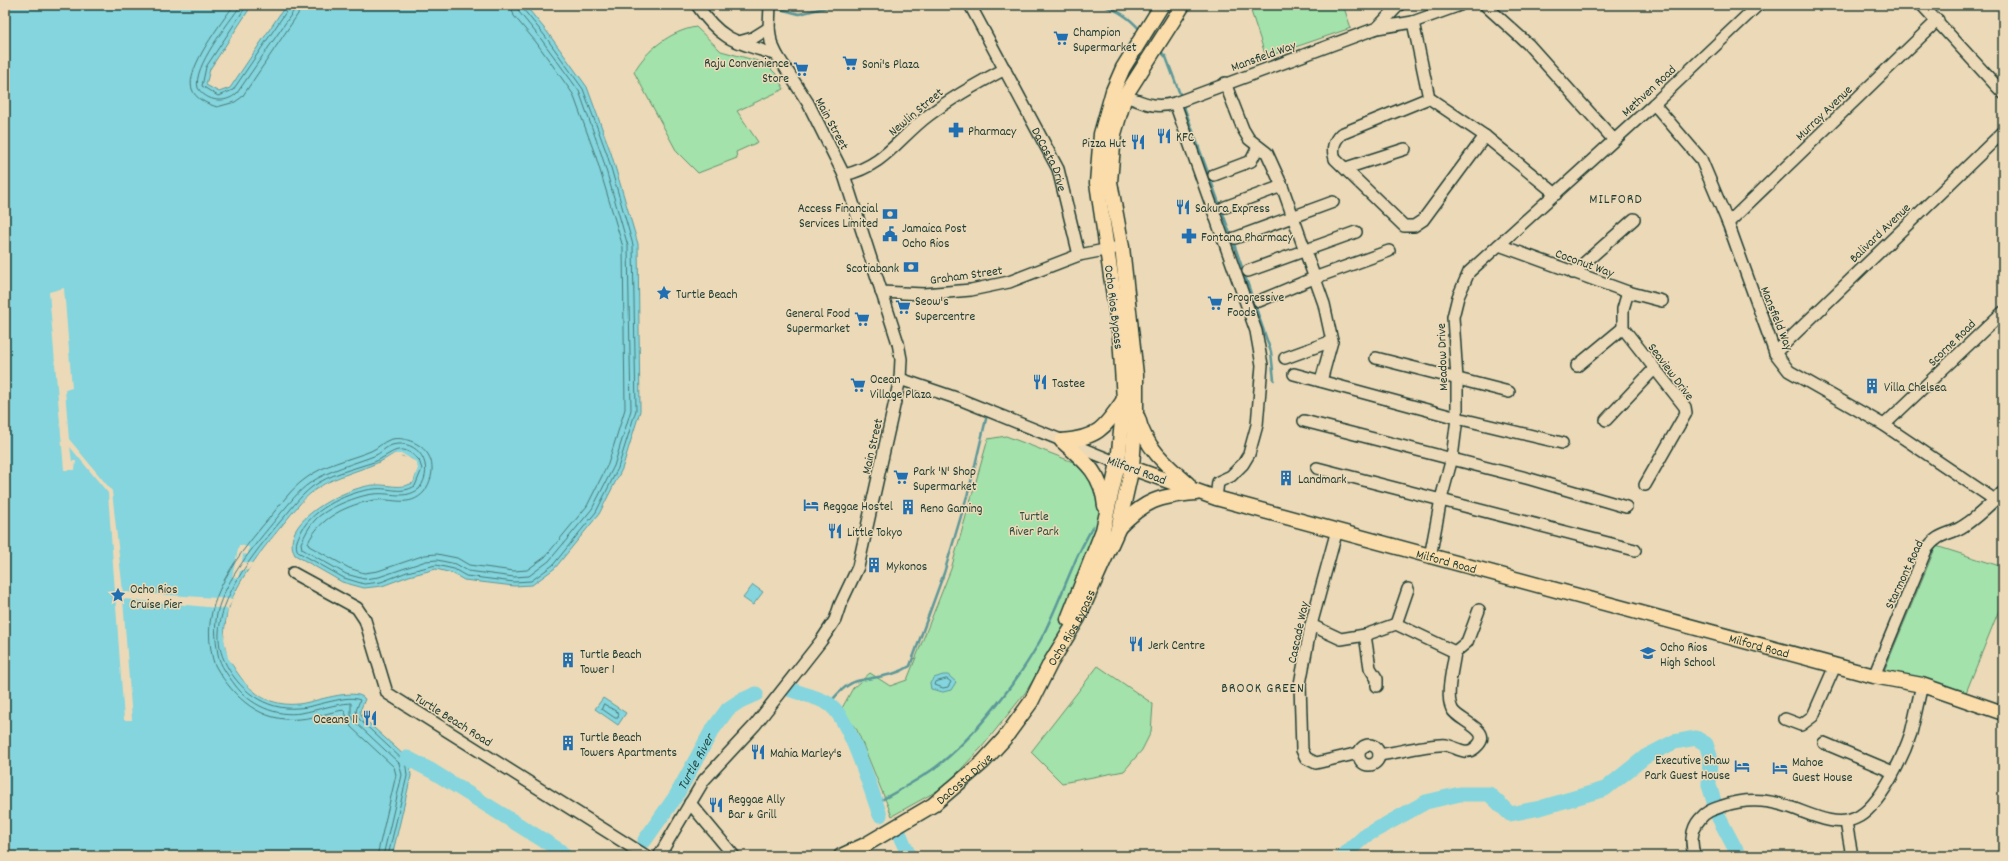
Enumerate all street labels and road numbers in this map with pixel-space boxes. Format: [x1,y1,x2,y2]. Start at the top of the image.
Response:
street label: Mansfield Way [1229,37,1300,78]
street label: Methven Road [1618,62,1681,122]
street label: Murray Avenue [1792,81,1858,146]
street label: Newlin Street [885,84,948,142]
street label: Main Street [809,95,853,154]
street label: DaCosta Drive [1025,124,1070,194]
street label: Balivard Avenue [1846,199,1916,268]
street label: Coconut Way [1552,245,1617,284]
street label: Graham Street [929,262,1004,291]
street label: Ocho Rios Bypass [1098,264,1127,351]
street label: Mansfield Way [1754,284,1797,355]
street label: Scorne Road [1924,316,1981,372]
street label: Meadow Drive [1433,322,1454,391]
street label: Seaview Drive [1642,340,1698,405]
street label: Main Street [858,417,889,476]
street label: Milford Road [1104,452,1168,491]
street label: Starmont Road [1881,537,1930,613]
street label: Milford Road [1414,546,1478,580]
street label: Ocho Rios Bypass [1044,587,1102,670]
street label: Cascade Way [1284,599,1315,665]
street label: Milford Road [1726,630,1791,665]
street label: Turtle Beach Road [410,690,495,753]
street label: DaCosta Drive [933,750,998,810]

